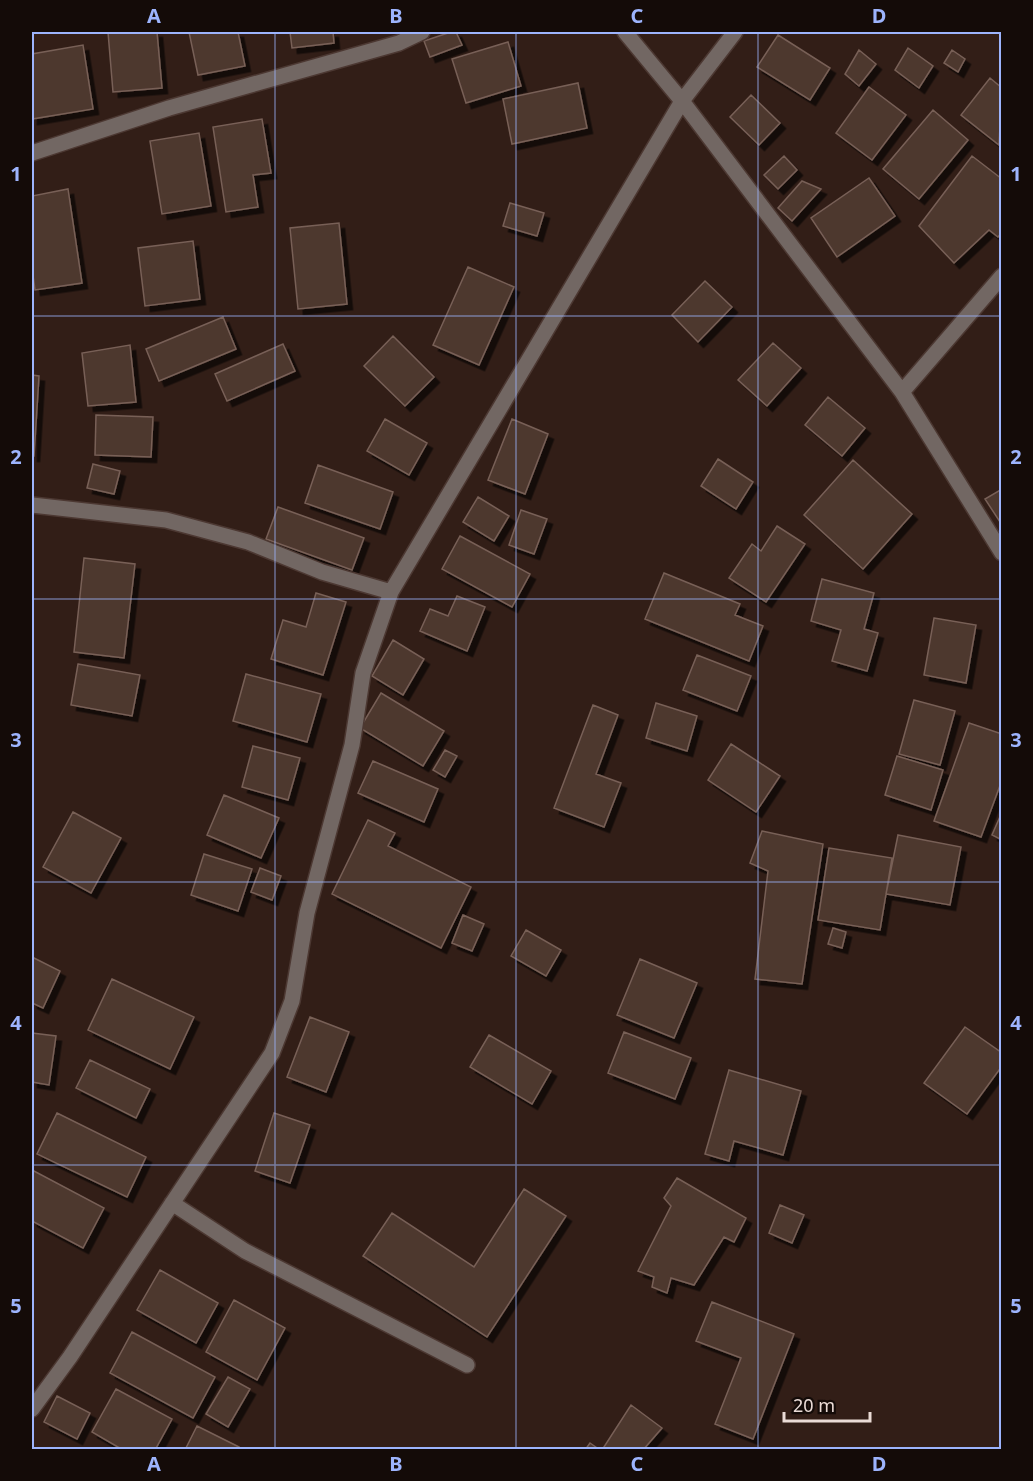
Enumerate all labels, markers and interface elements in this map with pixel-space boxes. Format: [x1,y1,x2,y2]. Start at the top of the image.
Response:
text: A [147,2,161,29]
text: B [389,2,403,29]
text: C [631,2,644,29]
text: D [872,2,886,29]
text: 1 [10,160,22,187]
text: 1 [1010,160,1022,187]
text: 2 [10,443,22,470]
text: 2 [1010,443,1022,470]
text: 3 [10,726,22,753]
text: 3 [1010,726,1022,753]
text: 4 [10,1009,22,1036]
text: 4 [1010,1009,1022,1036]
text: 5 [10,1292,22,1319]
text: 5 [1010,1292,1022,1319]
scale bar [784,1385,870,1423]
text: 20 m [793,1393,835,1417]
text: A [147,1450,161,1477]
text: B [389,1450,403,1477]
text: C [631,1450,644,1477]
text: D [872,1450,886,1477]

